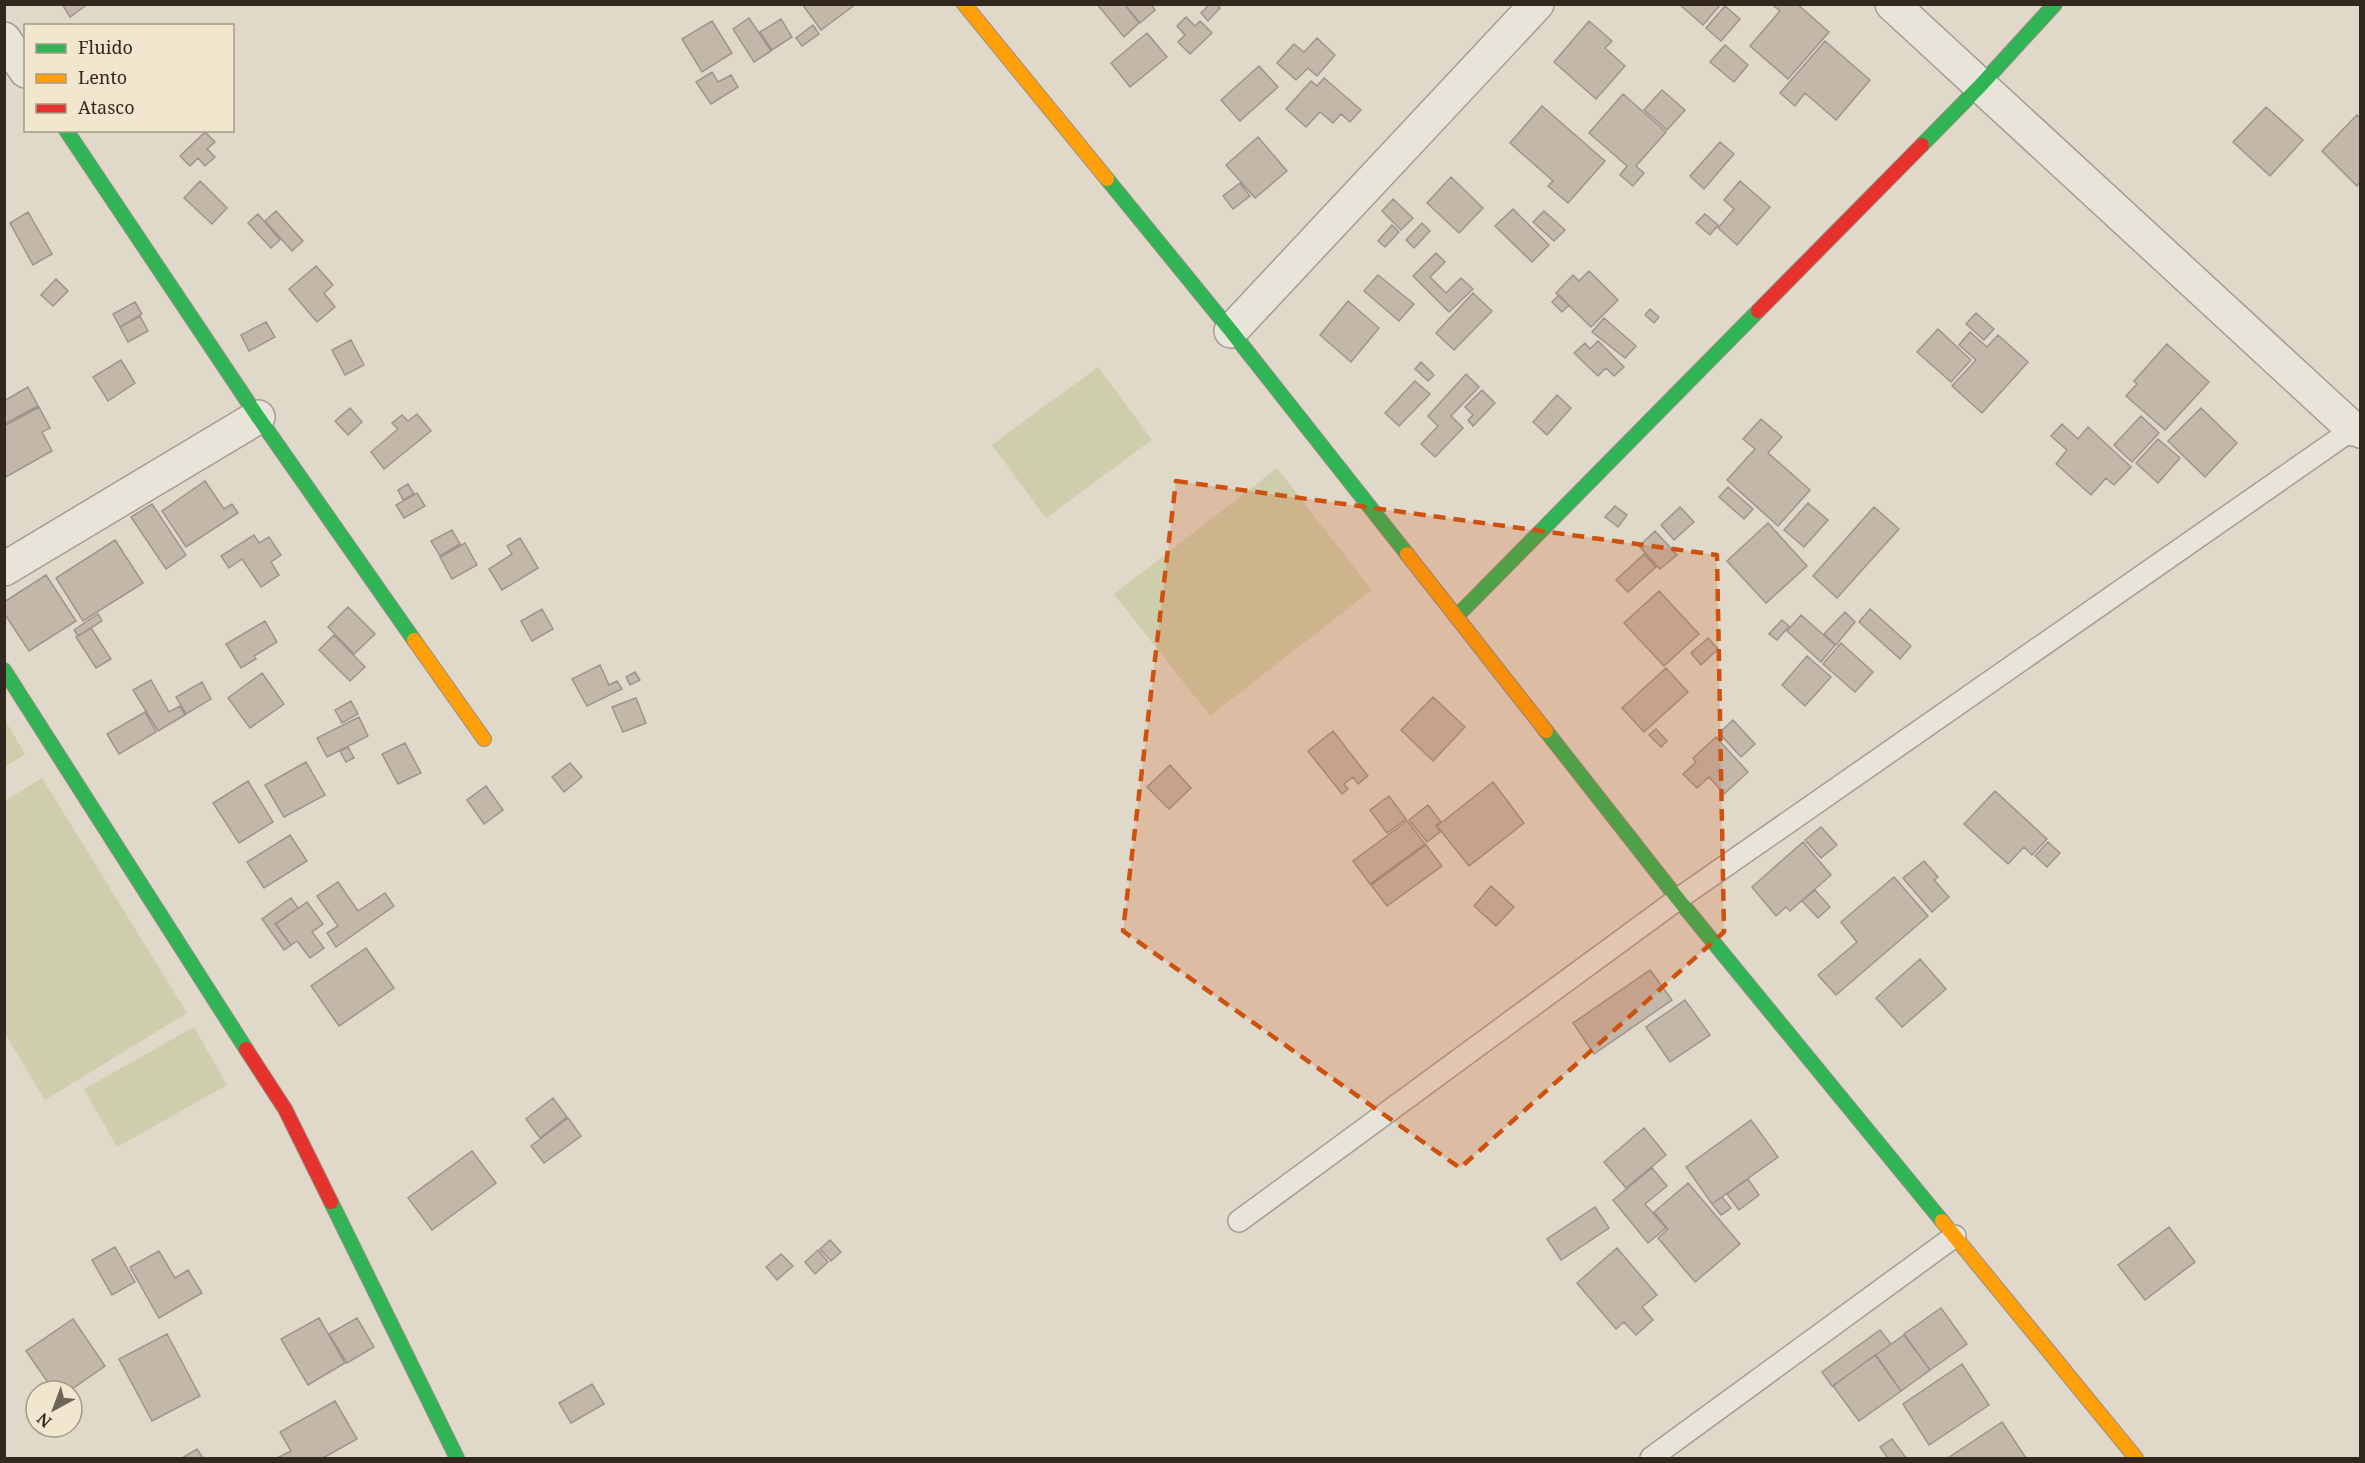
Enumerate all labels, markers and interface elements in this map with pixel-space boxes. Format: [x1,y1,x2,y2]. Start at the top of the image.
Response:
legend [24,24,234,132]
text: Fluido [78,35,133,59]
text: Lento [78,65,127,89]
text: Atasco [78,95,135,119]
north arrow [24,1379,84,1439]
text: N [32,1408,56,1433]

